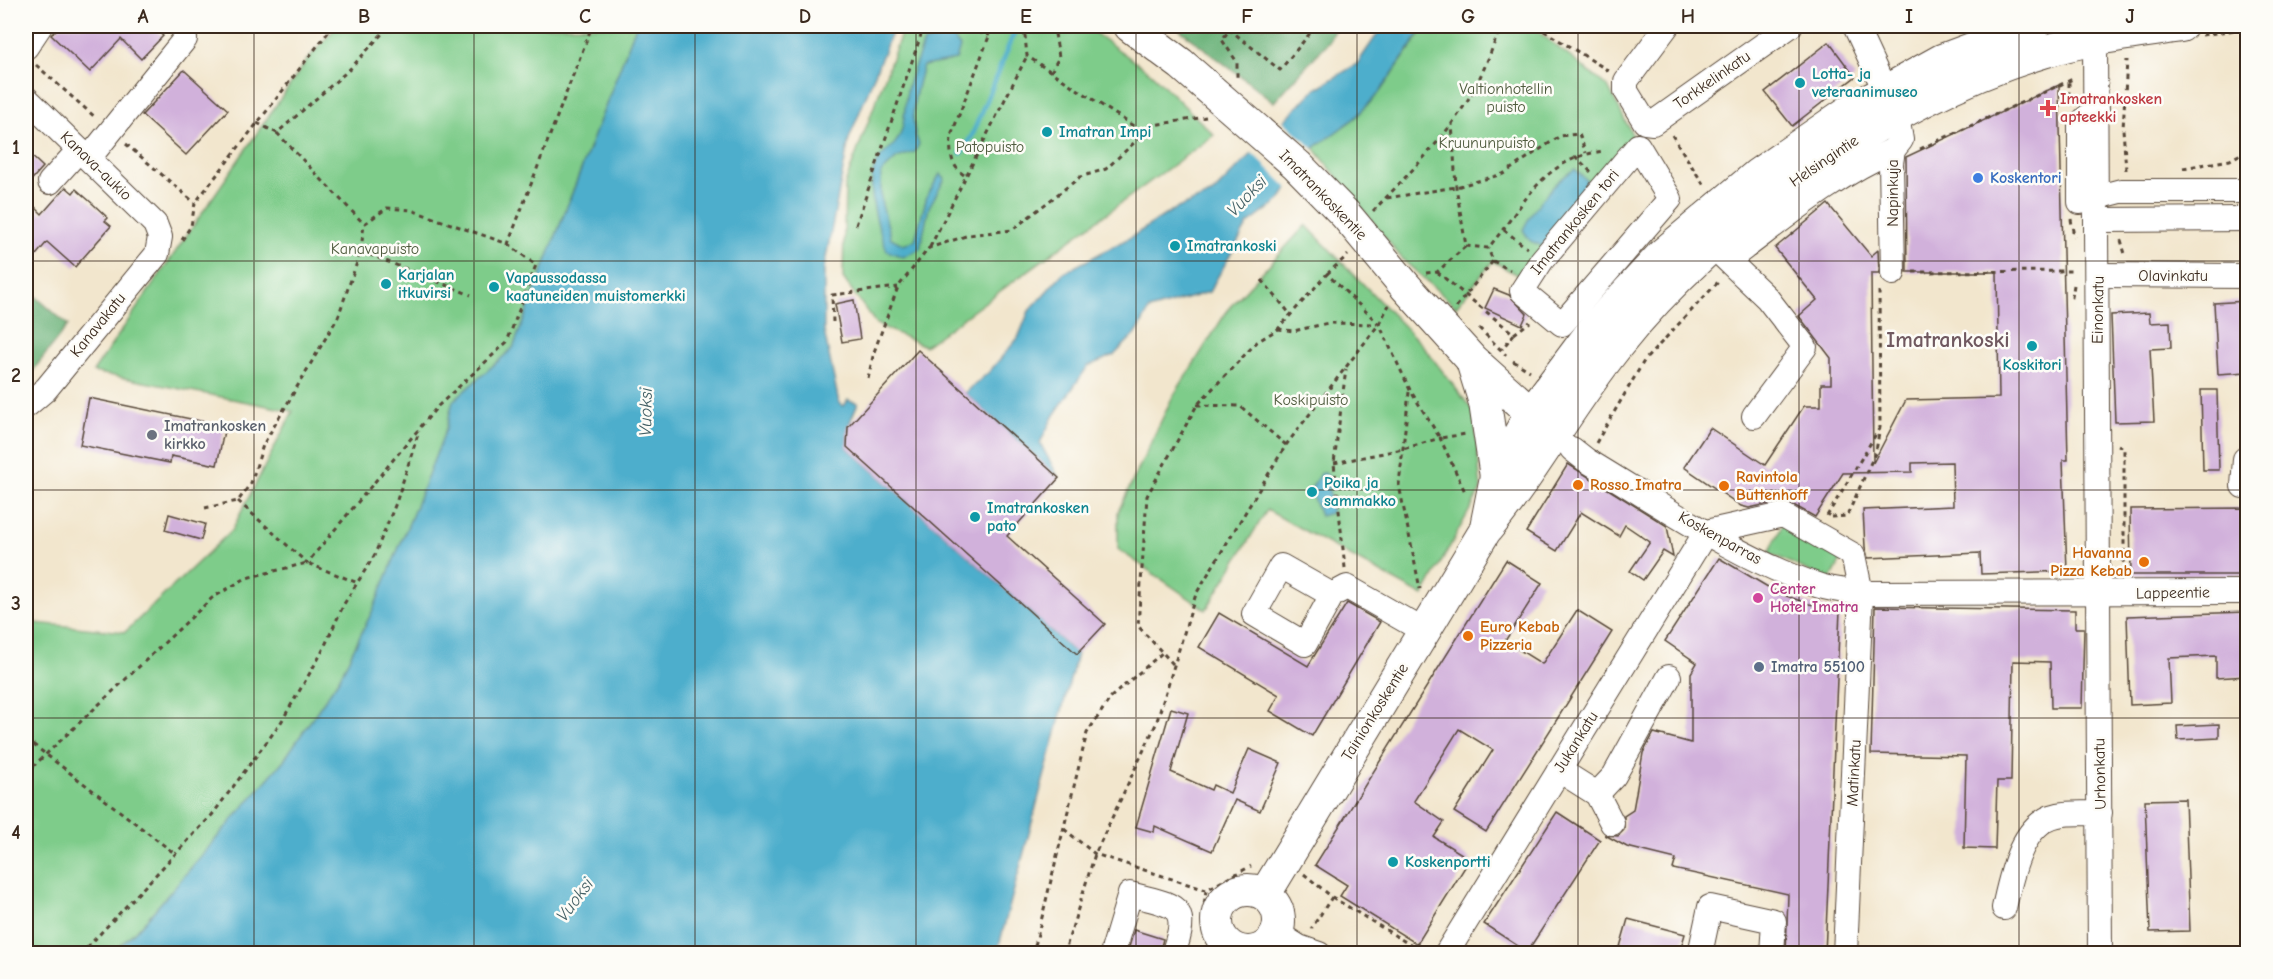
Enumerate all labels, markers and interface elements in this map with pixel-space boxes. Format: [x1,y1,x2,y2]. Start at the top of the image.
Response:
text: A [137,5,149,28]
text: B [358,5,370,28]
text: C [579,5,591,28]
text: D [799,5,811,28]
text: E [1020,5,1032,28]
text: F [1241,5,1253,28]
text: G [1461,5,1475,28]
text: H [1681,5,1695,28]
text: I [1905,5,1913,28]
text: J [2125,5,2135,28]
street label: Torkkelinkatu [1670,47,1754,113]
place label: Lotta- ja veteraanimuseo [1811,65,1918,101]
marker: Lotta- ja veteraanimuseo [1793,76,1807,90]
park label: Valtionhotellin puisto [1459,80,1553,116]
place label: Imatrankosken apteekki [2060,90,2162,126]
marker: Imatrankosken apteekki [2041,101,2055,115]
place label: Imatran Impi [1059,123,1152,141]
marker: Imatran Impi [1040,125,1054,139]
street label: Kanava-aukio [57,128,135,204]
street label: Helsingintie [1786,131,1862,191]
park label: Kruununpuisto [1438,134,1536,152]
text: 1 [12,136,20,159]
park label: Patopuisto [956,138,1024,156]
street label: Imatrankoskentie [1275,146,1371,244]
street label: Napinkuja [1884,159,1902,227]
street label: Imatrankosken tori [1527,166,1623,278]
place label: Koskentori [1990,169,2062,187]
water label: Vuoksi [1222,170,1272,221]
marker: Koskentori [1971,171,1985,185]
place label: Imatrankoski [1187,237,1277,255]
marker: Imatrankoski [1168,239,1182,253]
park label: Kanavapuisto [331,240,419,258]
place label: Karjalan itkuvirsi [398,266,454,302]
street label: Olavinkatu [2138,267,2208,285]
place label: Vapaussodassa kaatuneiden muistomerkki [506,269,686,305]
street label: Einonkatu [2088,276,2108,344]
marker: Karjalan itkuvirsi [379,277,393,291]
marker: Vapaussodassa kaatuneiden muistomerkki [487,280,501,294]
street label: Kanavakatu [67,289,129,361]
district label: Imatrankoski [1886,327,2010,353]
marker: Koskitori [2025,339,2039,353]
place label: Koskitori [2002,356,2062,374]
text: 2 [11,364,21,387]
water label: Vuoksi [635,386,657,437]
park label: Koskipuisto [1274,391,1348,409]
place label: Imatrankosken kirkko [164,417,266,453]
marker: Imatrankosken kirkko [145,428,159,442]
place label: Ravintola Buttenhoff [1736,468,1808,504]
place label: Poika ja sammakko [1324,474,1396,510]
place label: Rosso Imatra [1590,476,1682,494]
marker: Rosso Imatra [1571,478,1585,492]
marker: Ravintola Buttenhoff [1717,479,1731,493]
marker: Poika ja sammakko [1305,485,1319,499]
place label: Imatrankosken pato [987,499,1089,535]
street label: Koskenparras [1675,508,1765,568]
marker: Imatrankosken pato [968,510,982,524]
place label: Havanna Pizza Kebab [2050,544,2132,580]
marker: Havanna Pizza Kebab [2137,555,2151,569]
place label: Center Hotel Imatra [1770,580,1859,616]
street label: Lappeentie [2136,583,2210,603]
marker: Center Hotel Imatra [1751,591,1765,605]
text: 3 [11,592,21,615]
place label: Euro Kebab Pizzeria [1480,618,1560,654]
marker: Euro Kebab Pizzeria [1461,629,1475,643]
place label: Imatra 55100 [1771,658,1865,676]
street label: Tainionkoskentie [1338,660,1412,764]
marker: Imatra 55100 [1752,660,1766,674]
street label: Jukankatu [1550,708,1602,776]
street label: Urhonkatu [2090,738,2110,810]
street label: Matinkatu [1843,739,1865,807]
text: 4 [11,821,21,844]
place label: Koskenportti [1405,853,1491,871]
marker: Koskenportti [1386,855,1400,869]
water label: Vuoksi [552,873,599,926]

